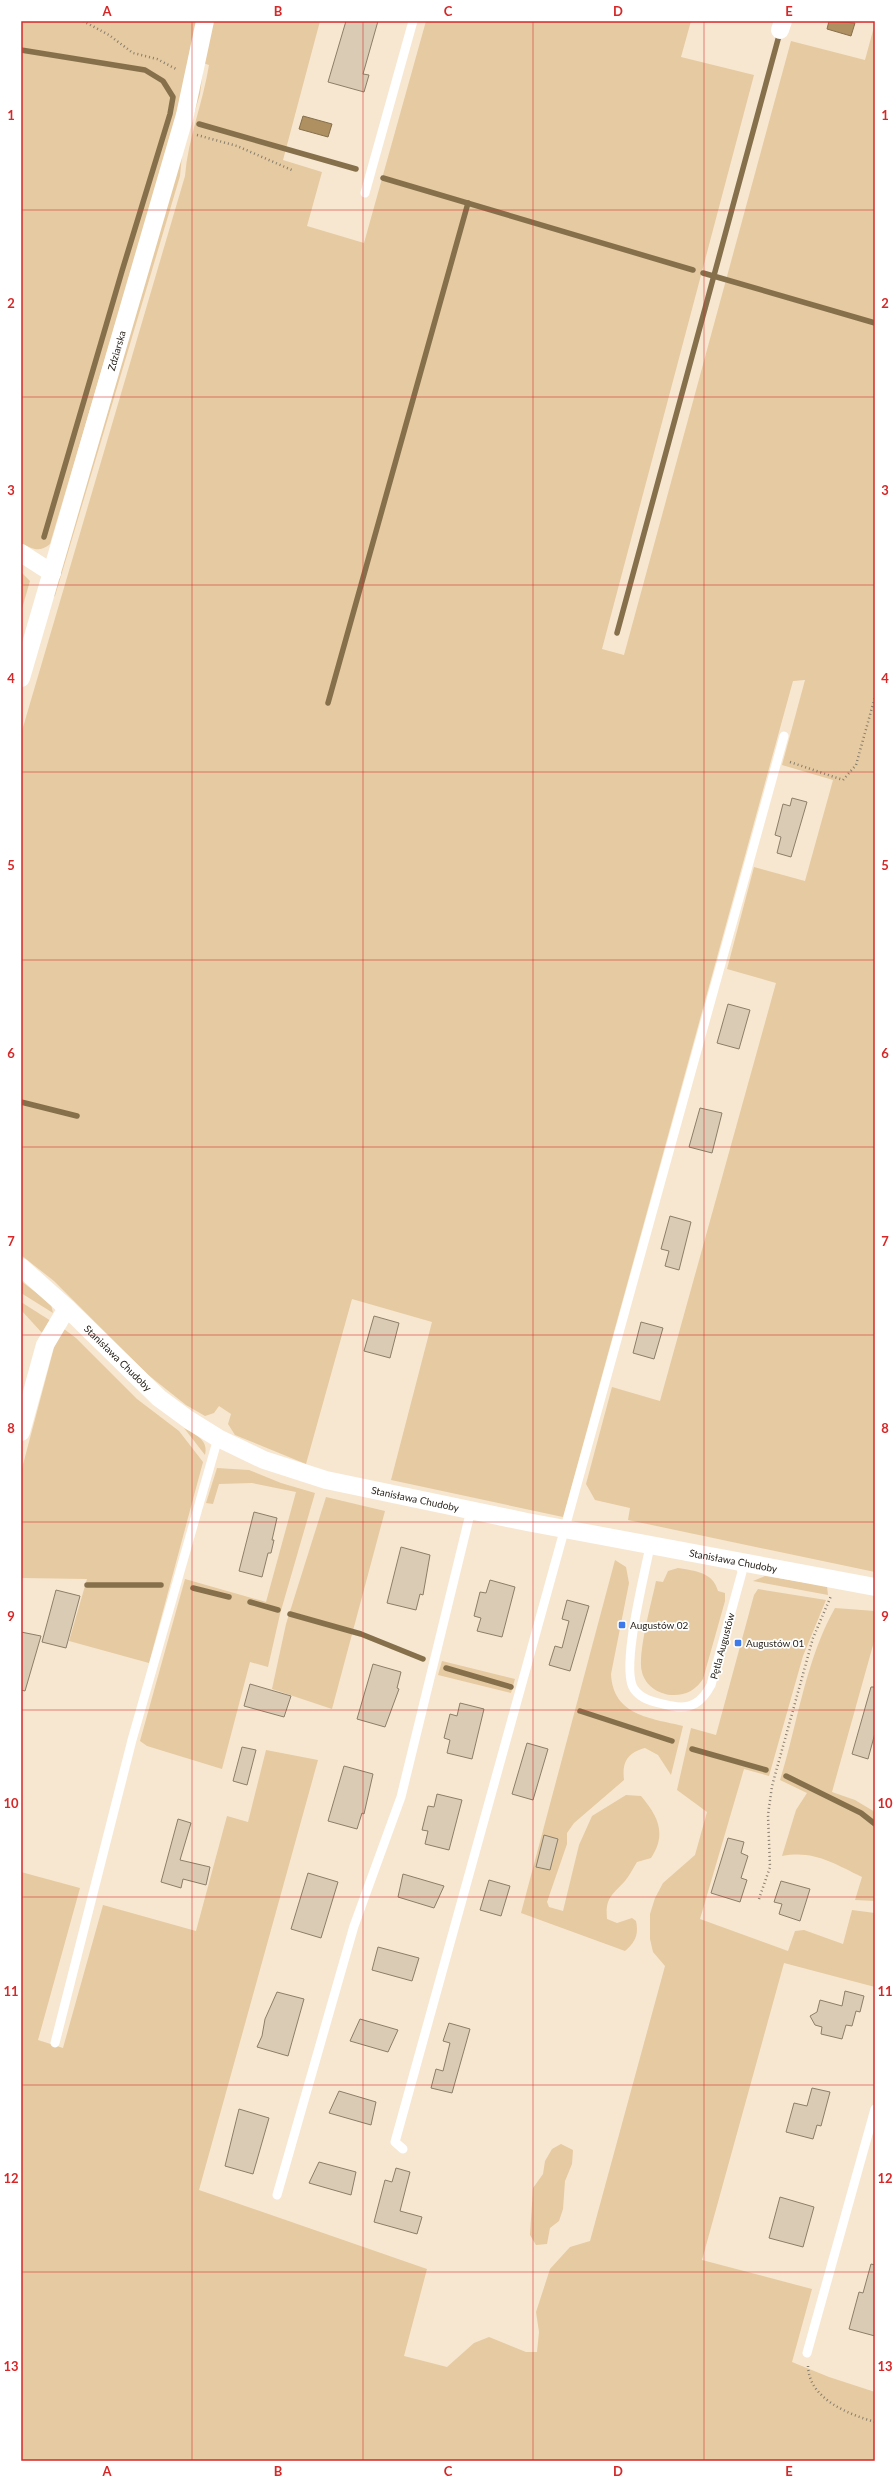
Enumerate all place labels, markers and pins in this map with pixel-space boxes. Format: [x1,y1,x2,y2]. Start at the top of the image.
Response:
place label: Augustów 02 [630,1619,688,1631]
marker: Augustów 02 [617,1620,627,1630]
place label: Augustów 01 [746,1637,804,1649]
marker: Augustów 01 [733,1638,743,1648]

